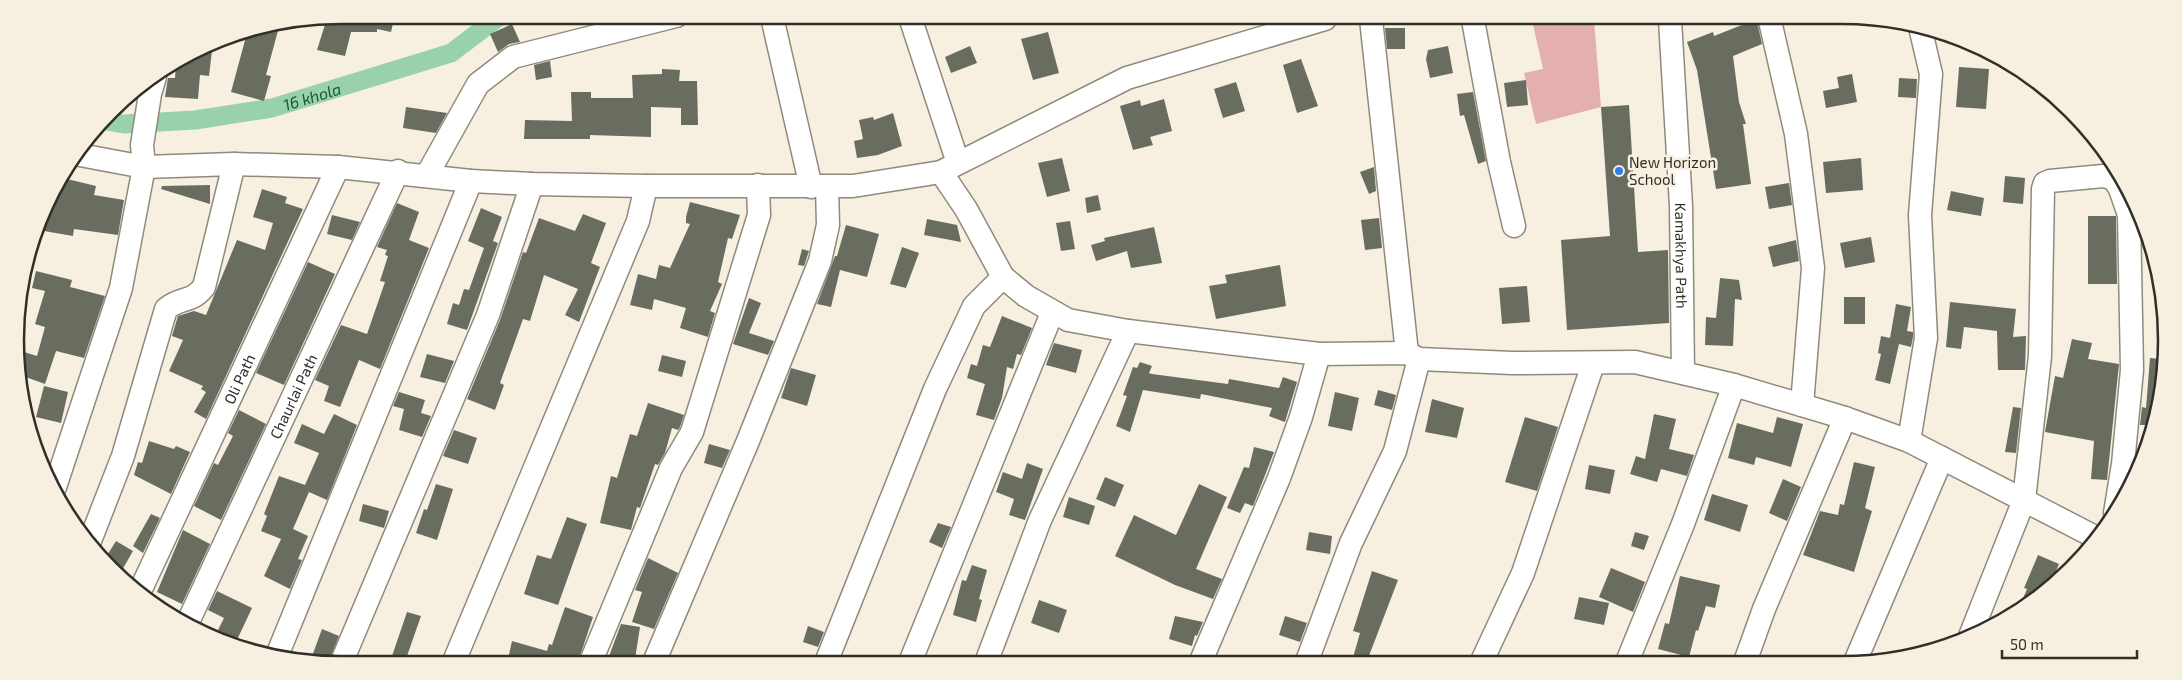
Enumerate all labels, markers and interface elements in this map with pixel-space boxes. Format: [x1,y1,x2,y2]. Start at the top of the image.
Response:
water label: 16 khola [281,78,343,114]
place label: New Horizon School [1629,153,1716,188]
marker: New Horizon School [1613,165,1625,177]
street label: Kamakhya Path [1672,203,1691,309]
street label: Oli Path [220,351,258,407]
street label: Chaurlai Path [266,351,321,442]
scale bar [2002,628,2137,660]
text: 50 m [2010,635,2044,653]

